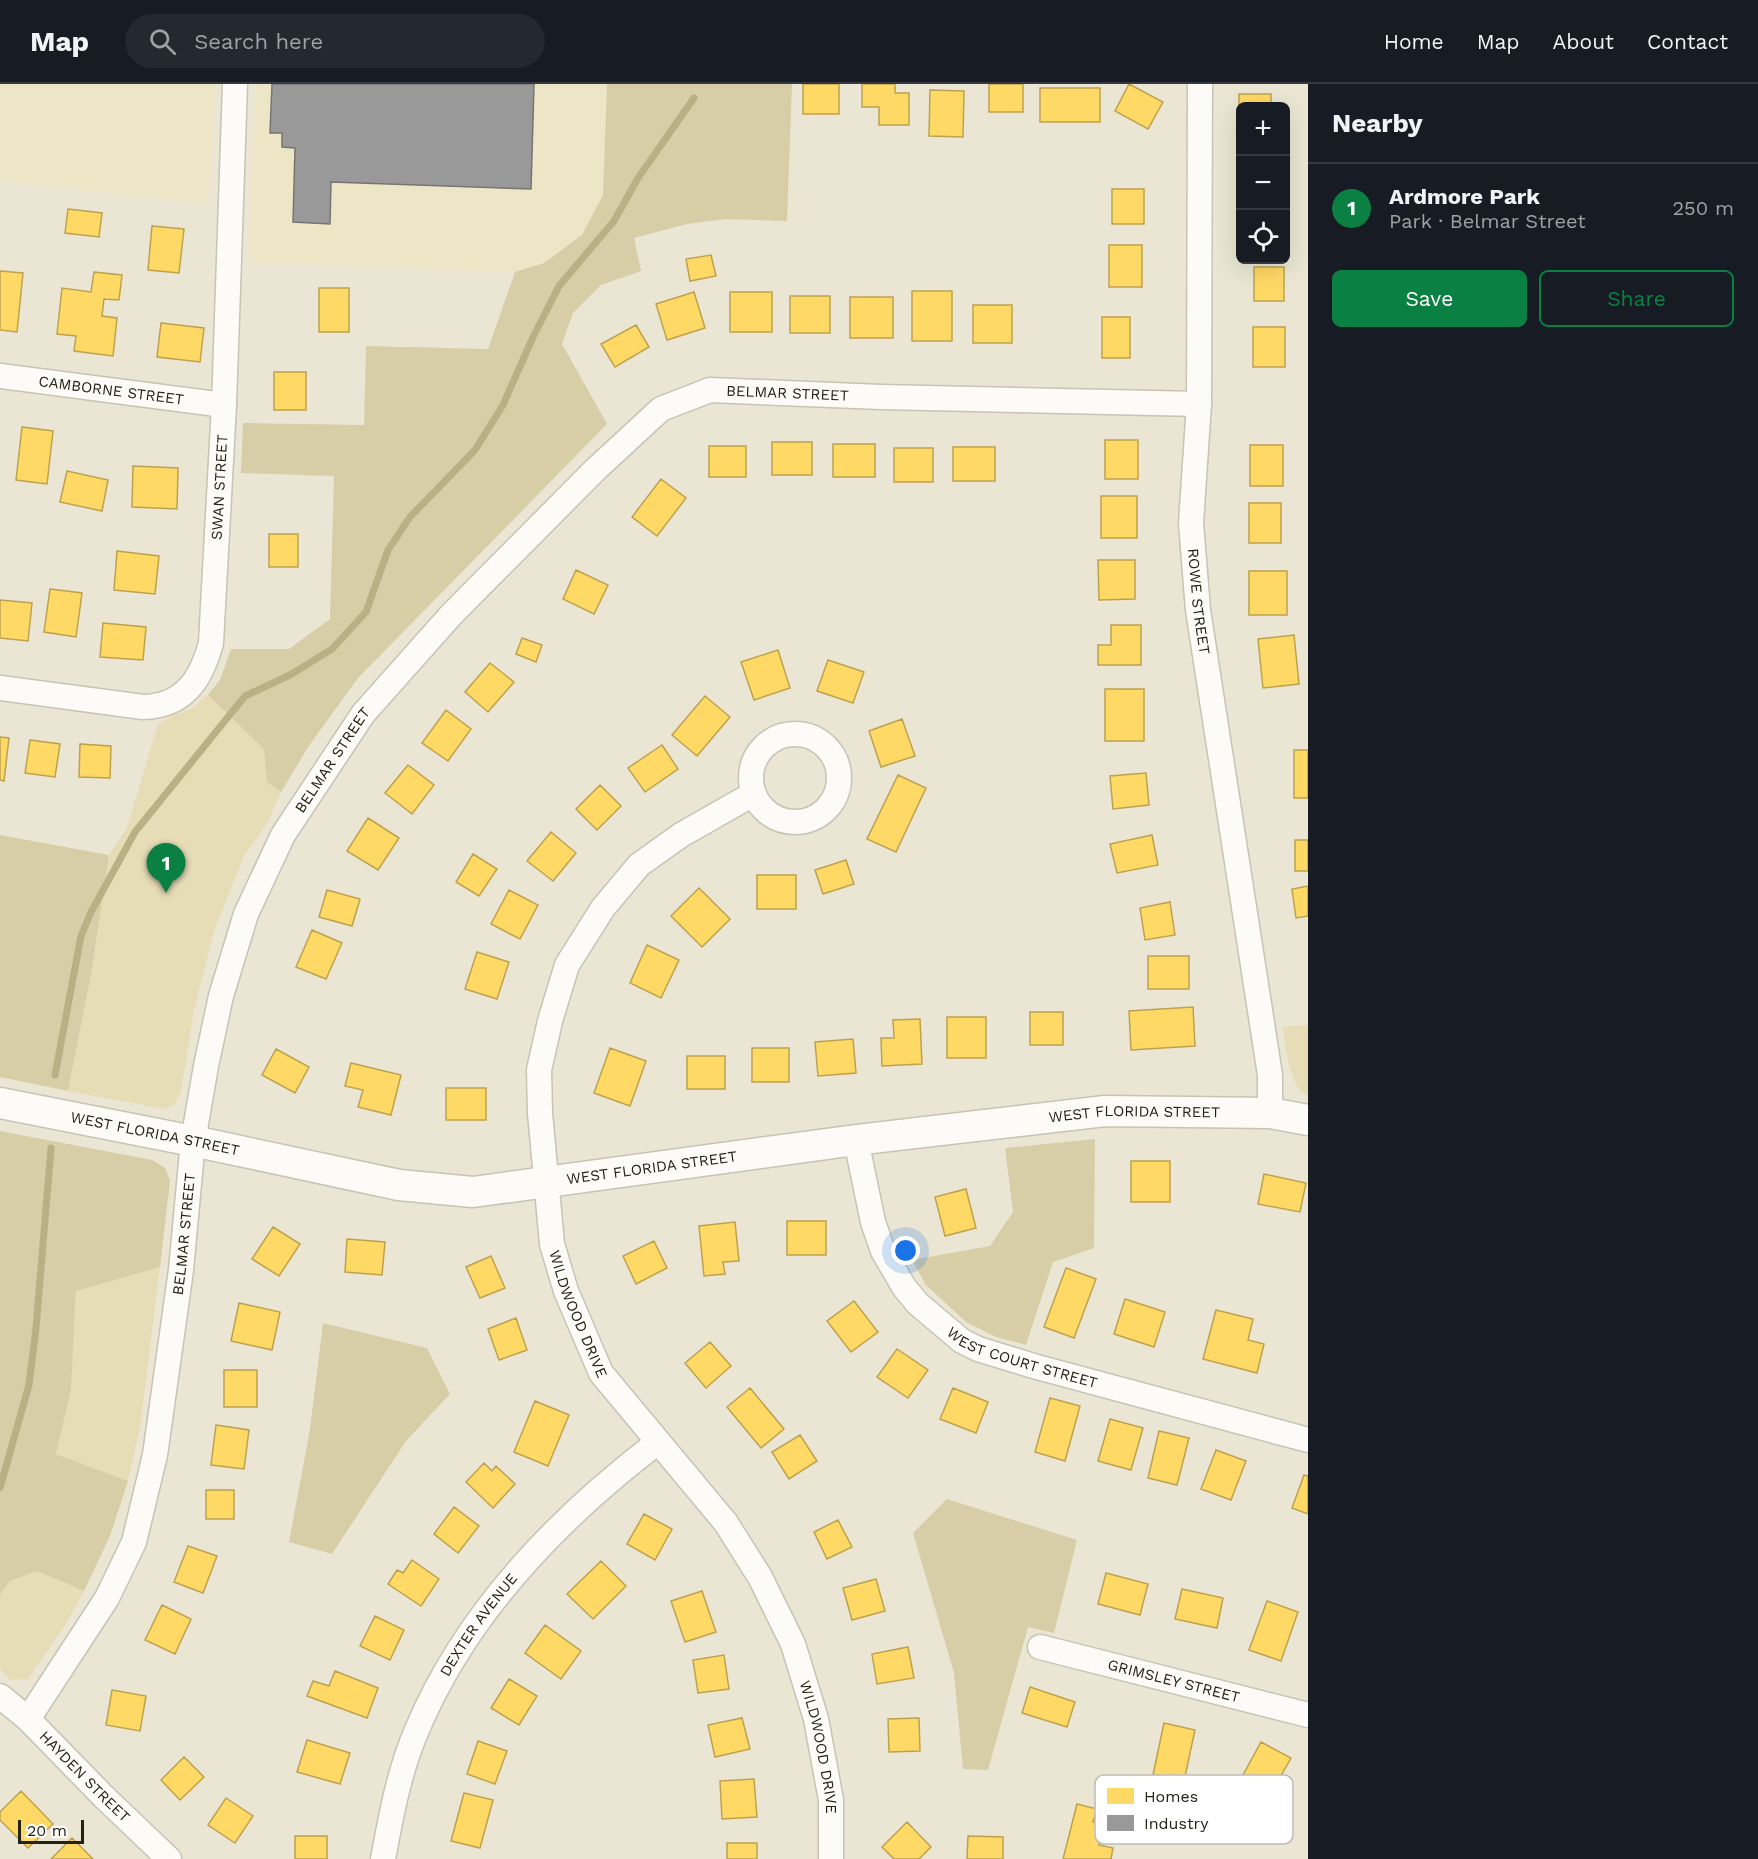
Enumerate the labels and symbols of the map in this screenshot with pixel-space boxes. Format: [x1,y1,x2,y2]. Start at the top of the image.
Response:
street label: CAMBORNE STREET [37,372,185,409]
street label: BELMAR STREET [726,382,849,405]
street label: SWAN STREET [208,434,231,541]
street label: ROWE STREET [1184,548,1214,656]
street label: BELMAR STREET [291,704,374,816]
pin: 1 [146,844,186,893]
street label: WEST FLORIDA STREET [1048,1102,1220,1127]
street label: WEST FLORIDA STREET [69,1108,241,1160]
street label: WEST FLORIDA STREET [565,1147,738,1188]
street label: BELMAR STREET [169,1172,199,1296]
your location [891,1236,920,1265]
street label: WILDWOOD DRIVE [545,1248,611,1381]
street label: WEST COURT STREET [943,1323,1100,1392]
street label: DEXTER AVENUE [436,1570,521,1680]
street label: GRIMSLEY STREET [1106,1656,1242,1706]
street label: WILDWOOD DRIVE [796,1679,841,1814]
street label: HAYDEN STREET [36,1727,134,1826]
legend [1095,1775,1293,1844]
text: Homes [1144,1787,1198,1806]
text: Industry [1144,1814,1209,1833]
scale bar [18,1817,84,1844]

